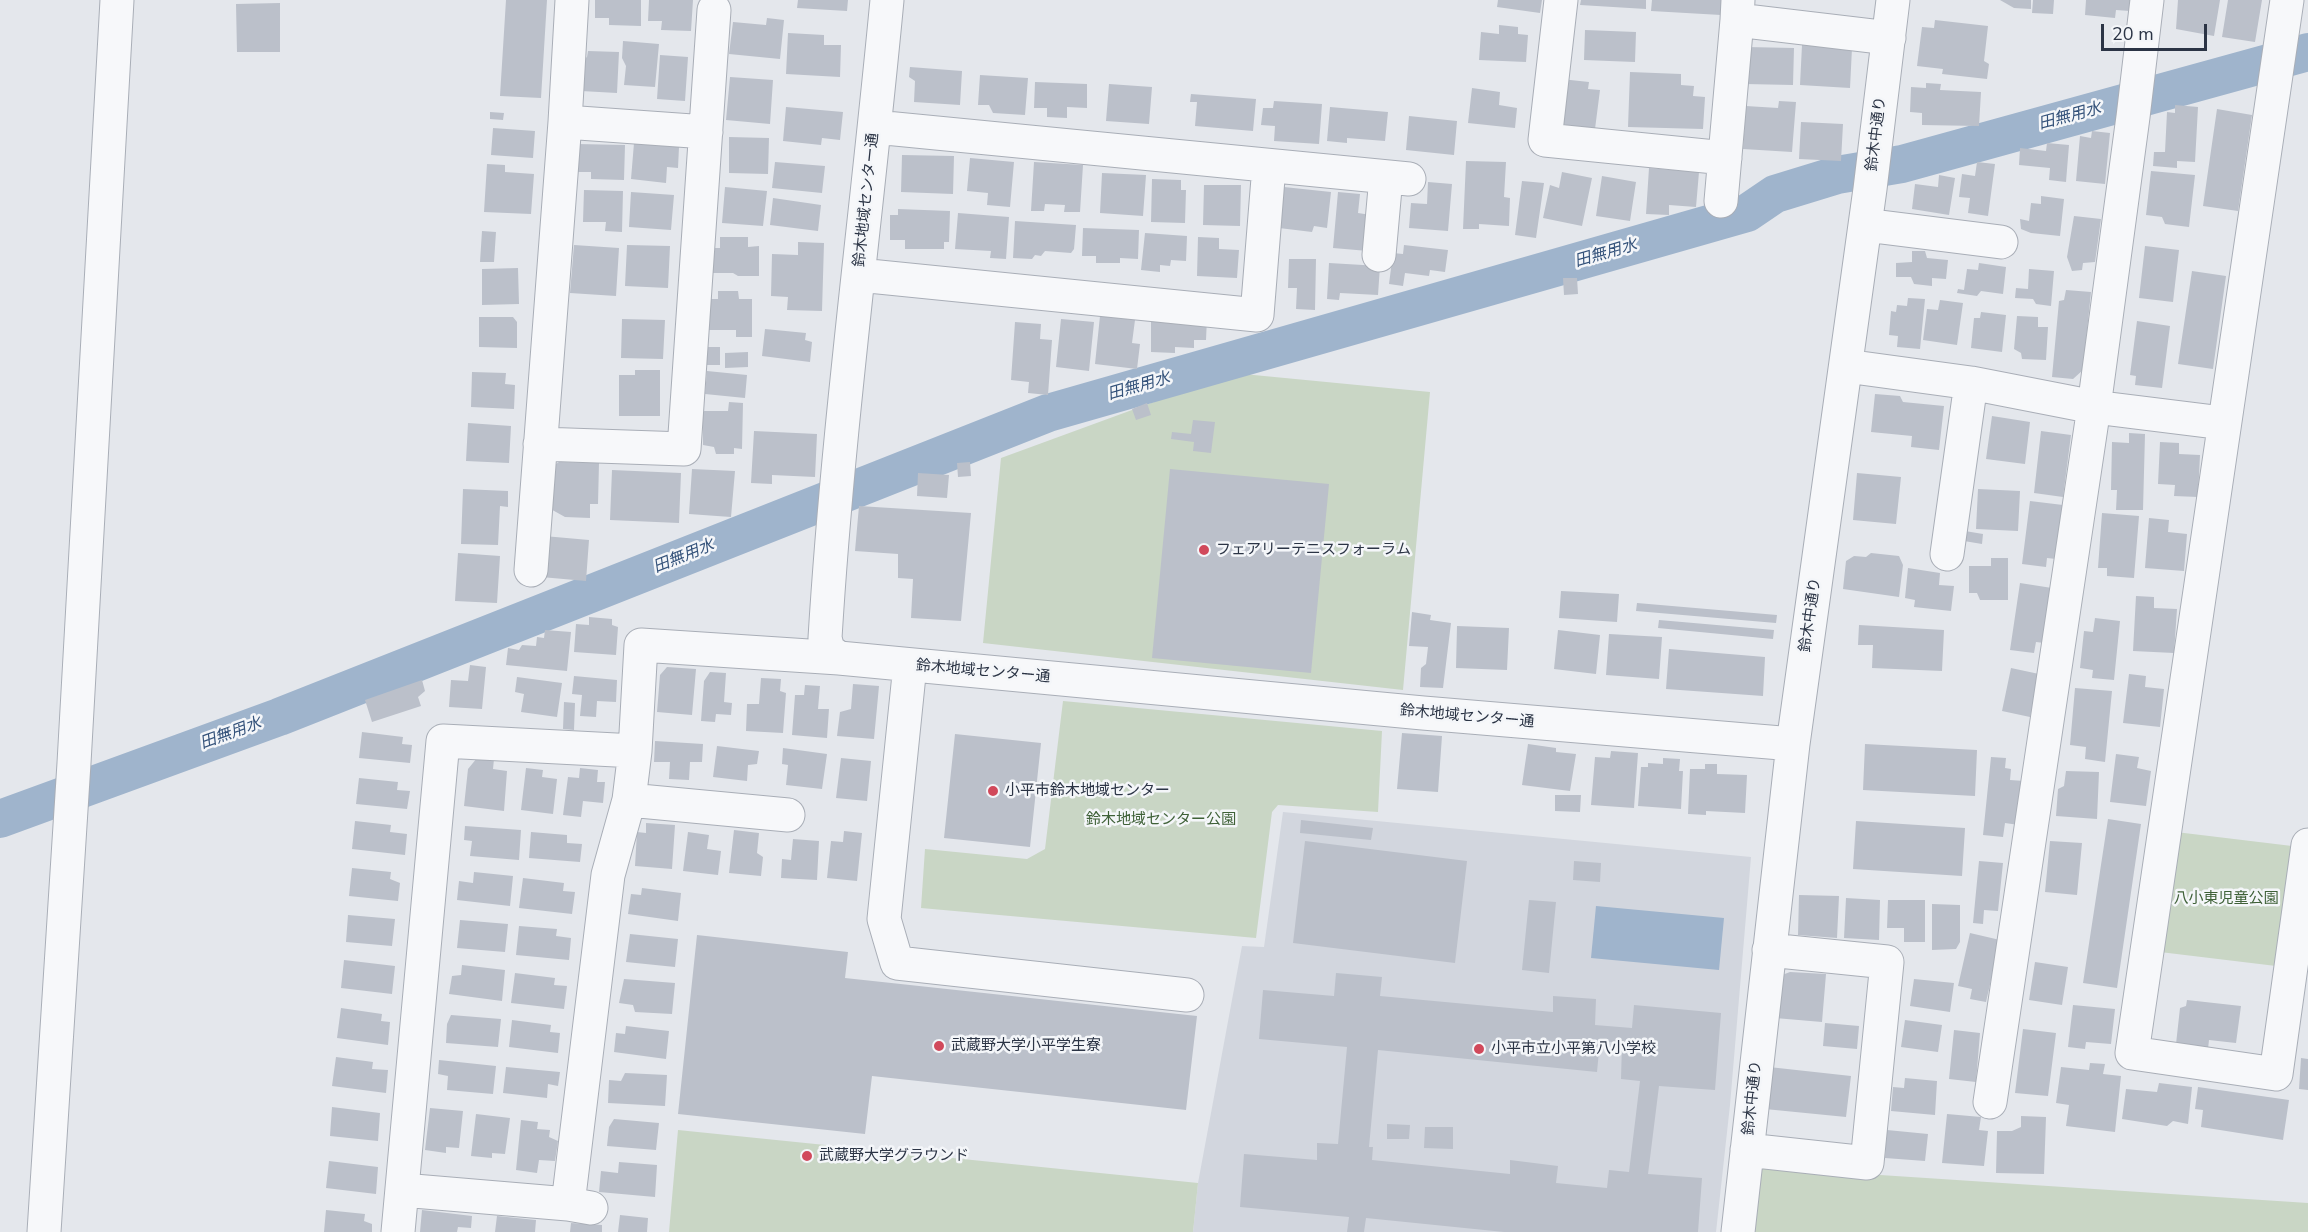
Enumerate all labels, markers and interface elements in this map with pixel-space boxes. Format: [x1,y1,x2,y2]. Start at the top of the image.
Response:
scale bar [2104,12,2210,50]
text: 20 m [2112,22,2154,46]
street label: 鈴木中通り [1863,96,1891,172]
water label: 田無用水 [2037,99,2103,135]
street label: 鈴木地域センター通 [851,132,883,268]
water label: 田無用水 [1573,236,1639,272]
water label: 田無用水 [1106,369,1172,405]
water label: 田無用水 [651,536,717,578]
place label: フェアリーテニスフォーラム [1216,541,1411,559]
marker: フェアリーテニスフォーラム [1197,543,1211,557]
street label: 鈴木中通り [1797,577,1825,653]
street label: 鈴木地域センター通 [915,657,1051,687]
street label: 鈴木地域センター通 [1399,702,1535,732]
water label: 田無用水 [198,714,264,754]
place label: 小平市鈴木地域センター [1005,782,1170,800]
marker: 小平市鈴木地域センター [986,784,1000,798]
park label: 鈴木地域センター公園 [1086,811,1236,829]
park label: 八小東児童公園 [2174,890,2278,908]
place label: 武蔵野大学小平学生寮 [951,1037,1101,1055]
marker: 武蔵野大学小平学生寮 [932,1039,946,1053]
place label: 小平市立小平第八小学校 [1491,1040,1656,1058]
marker: 小平市立小平第八小学校 [1472,1042,1486,1056]
street label: 鈴木中通り [1740,1060,1766,1136]
place label: 武蔵野大学グラウンド [819,1147,969,1165]
marker: 武蔵野大学グラウンド [800,1149,814,1163]

